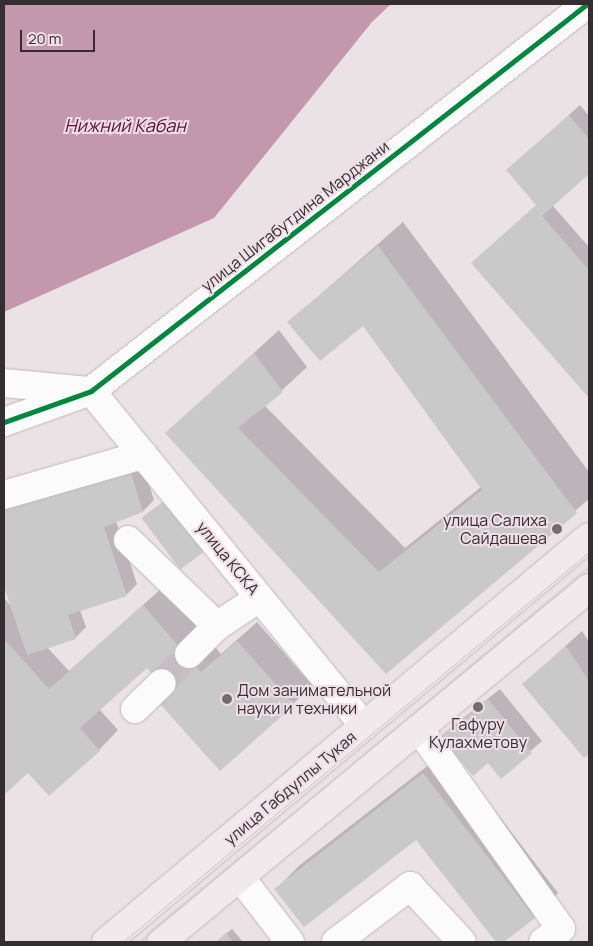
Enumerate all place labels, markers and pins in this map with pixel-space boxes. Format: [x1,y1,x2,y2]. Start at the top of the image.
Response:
place label: улица Салиха Сайдашева [443,510,547,548]
marker: улица Салиха Сайдашева [551,523,563,535]
place label: Дом занимательной науки и техники [237,680,391,718]
marker: Дом занимательной науки и техники [221,693,233,705]
marker: Гафуру Кулахметову [472,701,484,713]
place label: Гафуру Кулахметову [429,714,527,752]

